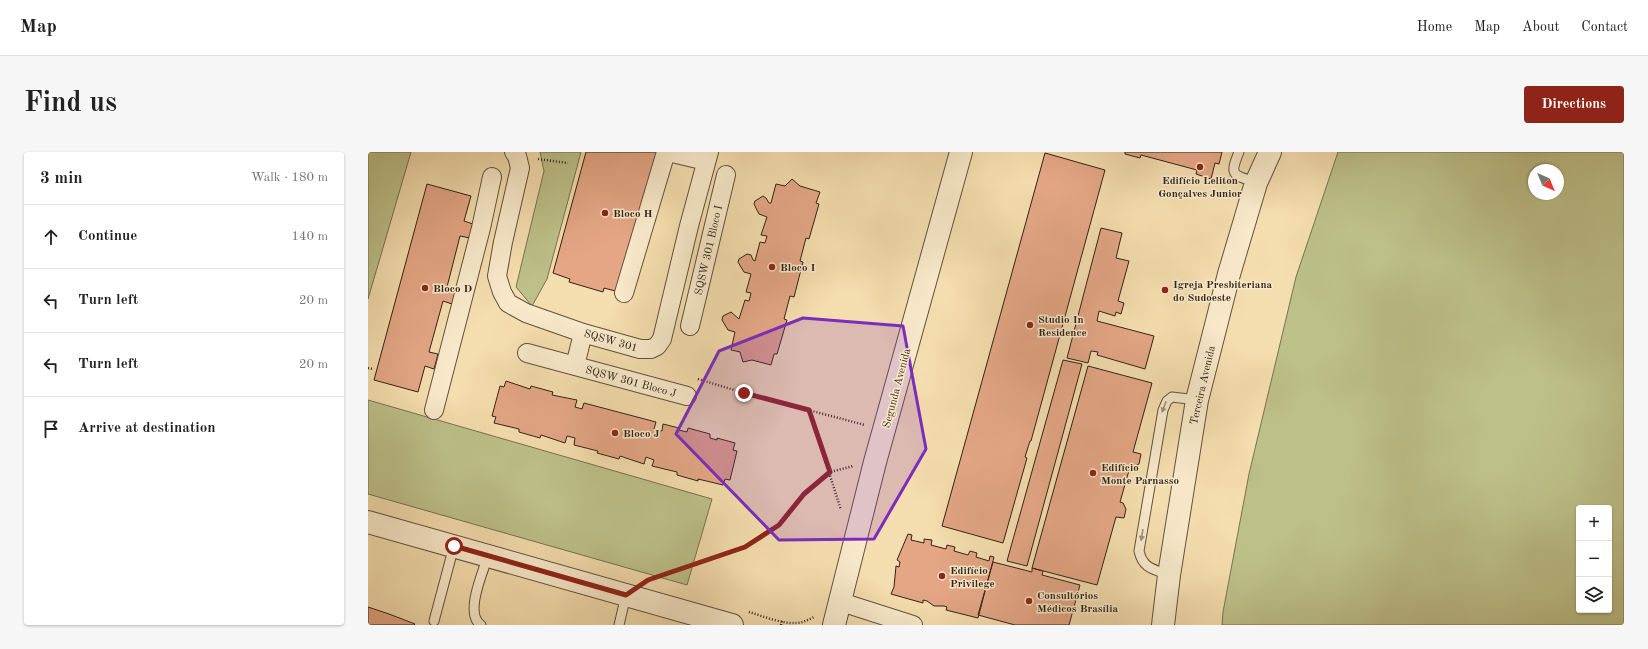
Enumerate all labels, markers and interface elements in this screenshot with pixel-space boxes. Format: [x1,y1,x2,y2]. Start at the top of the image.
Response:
text: Map [20,18,57,37]
text: Home [1417,20,1452,34]
text: Map [1474,20,1500,34]
text: About [1522,20,1559,34]
text: Contact [1581,20,1628,34]
button: Directions [1524,86,1624,123]
text: Find us [24,90,117,118]
marker: Edifício Leliton Gonçalves Junior [1195,162,1205,172]
north arrow [1528,164,1564,200]
text: 3 min [40,170,83,187]
text: Walk · 180 m [251,171,328,184]
place label: Edifício Leliton Gonçalves Junior [1158,176,1242,200]
street label: SQSW 301 Bloco I [694,204,725,296]
marker: Bloco H [600,208,610,218]
place label: Bloco H [613,209,653,220]
icon: ahead [40,226,62,248]
text: Continue [78,229,137,244]
text: 140 m [291,230,328,243]
marker: Bloco I [767,262,777,272]
place label: Bloco I [780,263,816,274]
place label: Igreja Presbiteriana do Sudoeste [1173,280,1272,304]
marker: Bloco D [420,283,430,293]
place label: Bloco D [433,284,473,295]
marker: Igreja Presbiteriana do Sudoeste [1160,285,1170,295]
icon: left [40,290,62,312]
text: Turn left [78,293,138,308]
text: 20 m [299,294,328,307]
place label: Studio In Residence [1038,315,1087,339]
marker: Studio In Residence [1025,320,1035,330]
street label: SQSW 301 [582,329,639,354]
street label: Terceira Avenida [1189,344,1218,426]
street label: Segunda Avenida [882,347,914,429]
icon: left [40,354,62,376]
text: Turn left [78,357,138,372]
text: 20 m [299,358,328,371]
street label: SQSW 301 Bloco J [584,365,677,400]
route end [735,384,753,402]
one-way arrow [1161,402,1167,414]
icon: arrive [40,418,62,440]
text: Arrive at destination [78,421,216,436]
marker: Bloco J [610,428,620,438]
place label: Bloco J [623,429,660,440]
place label: Edifício Monte Parnasso [1101,463,1179,487]
marker: Edifício Monte Parnasso [1088,468,1098,478]
map controls [1576,505,1612,613]
button: + [1576,505,1612,541]
one-way arrow [1139,529,1145,541]
route start [445,537,463,555]
button: − [1576,541,1612,577]
place label: Edifício Privilege [950,566,995,590]
marker: Edifício Privilege [937,571,947,581]
button: layers [1576,577,1612,613]
place label: Consultórios Médicos Brasília [1037,591,1118,615]
marker: Consultórios Médicos Brasília [1024,596,1034,606]

